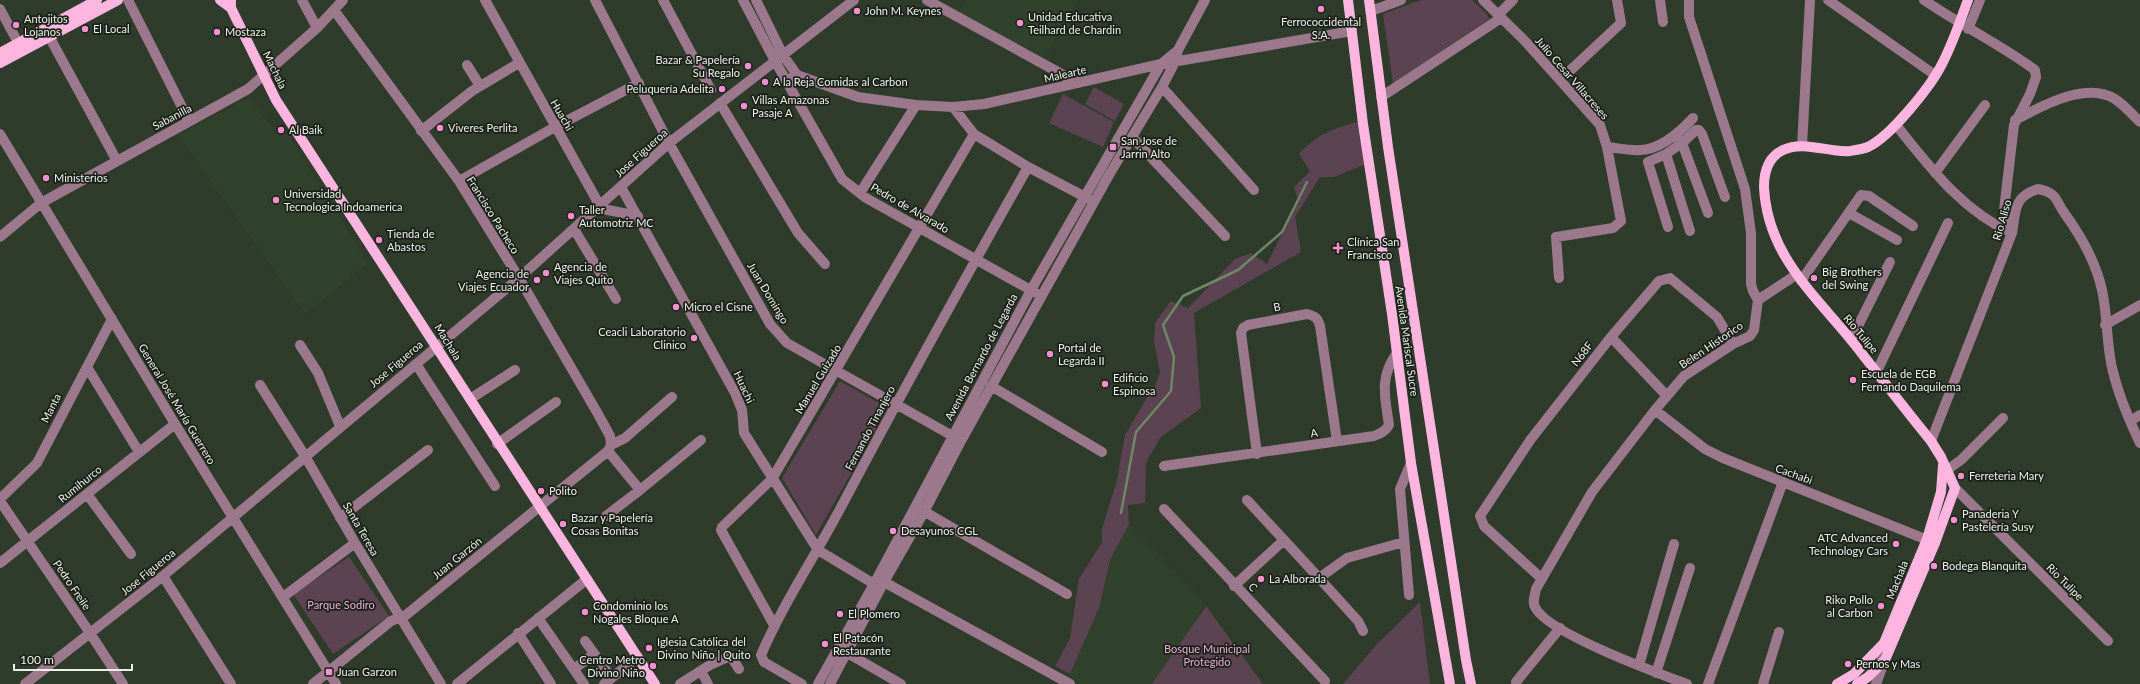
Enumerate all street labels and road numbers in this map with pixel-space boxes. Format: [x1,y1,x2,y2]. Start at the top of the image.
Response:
street label: Julio Cesar Villacreses [1533,34,1612,122]
street label: Machala [261,49,290,91]
street label: Malearte [1042,62,1088,85]
street label: Huachi [548,97,577,133]
street label: Sabanilla [150,101,194,132]
street label: Jose Figueroa [612,126,670,180]
street label: Francisco Pacheco [464,174,522,256]
street label: Pedro de Alvarado [869,180,952,235]
street label: Rio Aliso [1990,198,2014,242]
street label: Juan Domingo [745,260,792,326]
street label: Avenida Mariscal Sucre [1393,285,1422,397]
street label: Avenida Bernardo de Legarda [942,291,1020,422]
street label: B [1272,299,1282,314]
street label: Rio Tulipe [1841,312,1882,356]
street label: Belen Historico [1676,318,1745,371]
street label: Machala [432,321,465,362]
street label: Jose Figueroa [366,337,425,390]
street label: N68F [1568,339,1595,368]
street label: General José María Guerrero [136,341,219,466]
street label: Manuel Guizado [792,342,843,416]
street label: Huachi [731,369,758,405]
street label: Fernando Tinanjero [842,383,897,472]
street label: Manta [38,391,63,425]
street label: A [1309,425,1319,440]
street label: Cachabi [1774,461,1815,486]
street label: Rumihurco [55,462,104,505]
street label: Santa Teresa [341,499,382,558]
street label: Juan Garzón [429,534,484,581]
street label: Jose Figueroa [118,546,177,597]
street label: Pedro Freile [51,557,94,612]
street label: Machala [1883,559,1910,601]
street label: Rio Tulipe [2044,560,2087,603]
street label: C [1246,579,1261,594]

